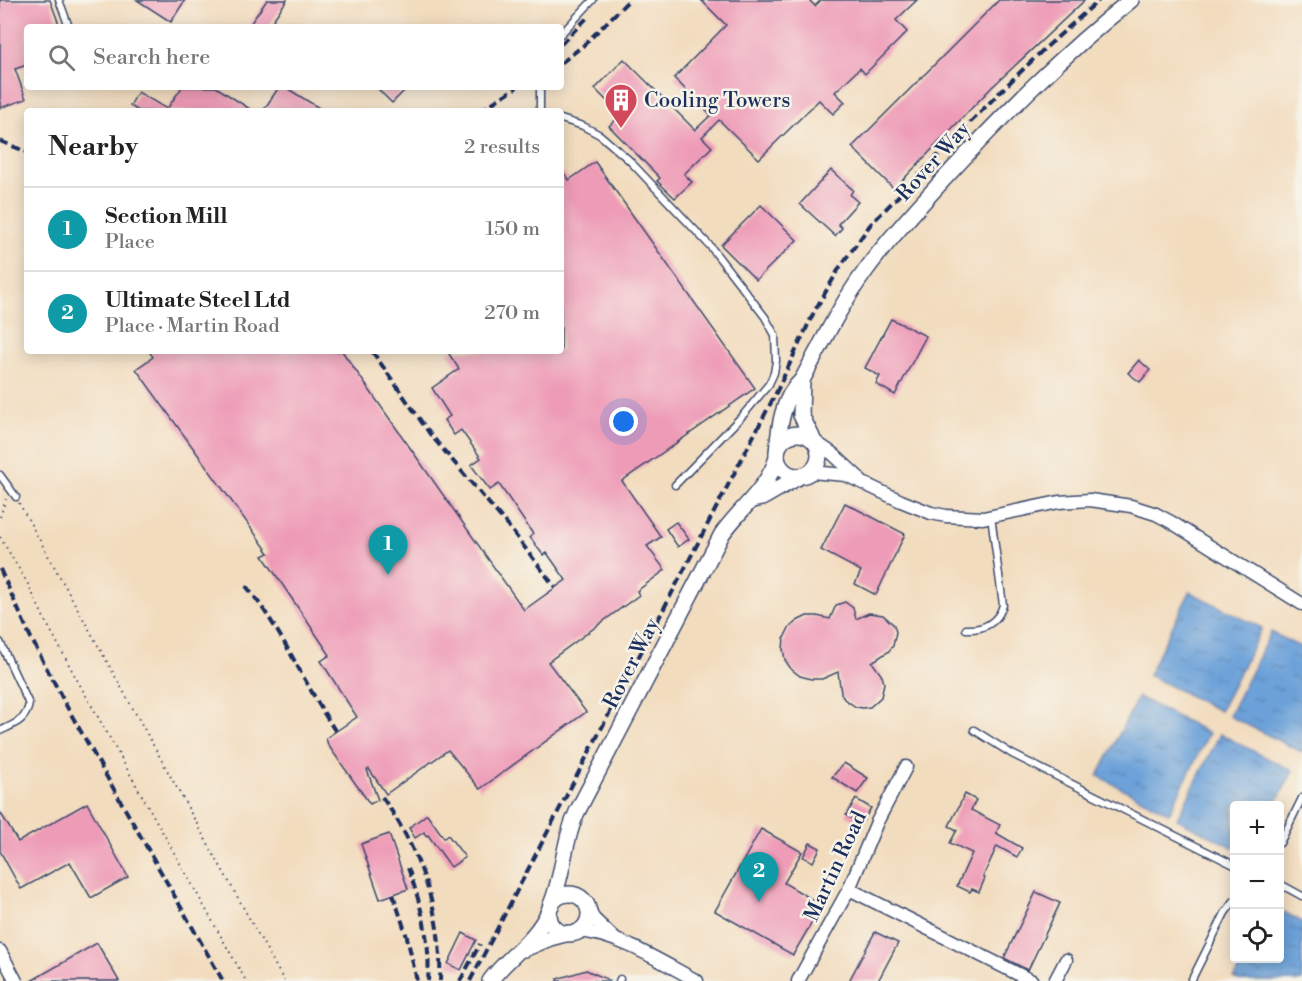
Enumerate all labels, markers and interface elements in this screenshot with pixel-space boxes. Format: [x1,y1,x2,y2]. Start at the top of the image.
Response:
search box [24,24,564,90]
icon: search [45,41,78,74]
text: Search here [93,44,210,71]
building icon: Cooling Towers [603,82,639,129]
place label: Cooling Towers [644,88,790,114]
street label: Rover Way [891,116,977,207]
text: Nearby [48,131,138,163]
text: 2 results [464,135,540,160]
text: Section Mill [105,203,227,230]
text: 1 [63,217,72,242]
text: 150 m [485,217,540,242]
text: Place [105,230,155,255]
text: Ultimate Steel Ltd [105,287,291,314]
text: 2 [61,301,74,326]
text: 270 m [484,301,540,326]
text: Place · Martin Road [105,314,280,339]
your location [609,407,638,436]
pin: 1 [368,526,408,575]
street label: Rover Way [598,613,666,713]
map controls [1230,801,1284,963]
button: + [1230,801,1284,855]
street label: Martin Road [799,807,873,926]
pin: 2 [740,852,778,902]
button: − [1230,855,1284,909]
button: locate [1230,909,1284,963]

